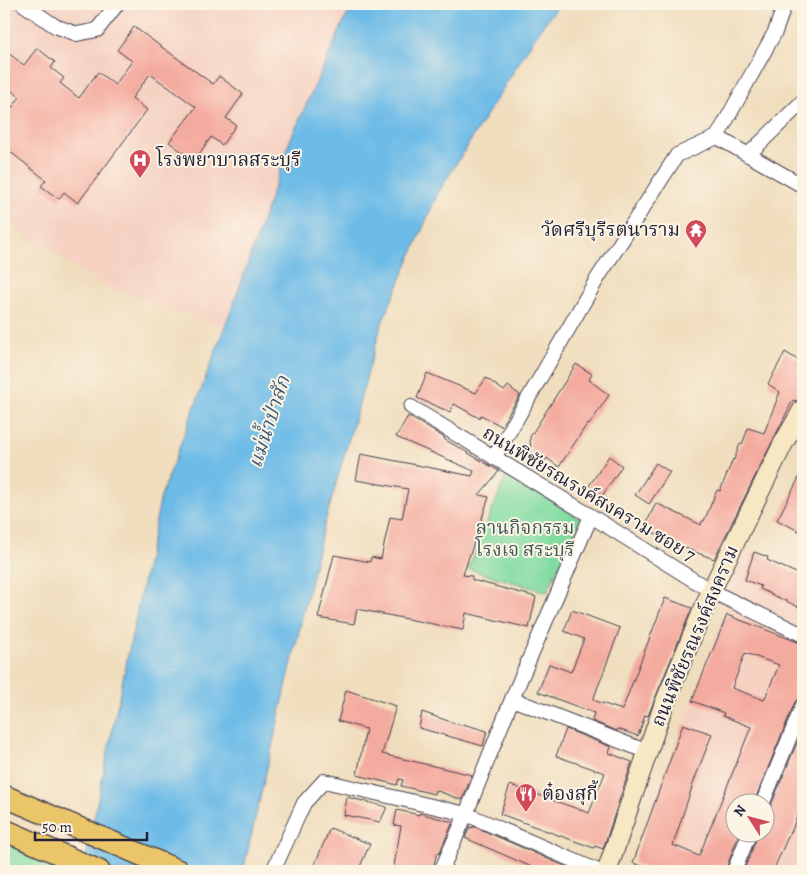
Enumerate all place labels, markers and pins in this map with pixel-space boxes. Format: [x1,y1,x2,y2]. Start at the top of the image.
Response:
place label: โรงพยาบาลสระบุรี [155,145,301,173]
hospital icon: โรงพยาบาลสระบุรี [128,148,152,179]
place label: วัดศรีบุรีรตนาราม [541,217,680,243]
temple icon: วัดศรีบุรีรตนาราม [684,218,708,249]
place label: ต๋องสุกี้ [542,779,599,807]
restaurant icon: ต๋องสุกี้ [514,782,538,813]

